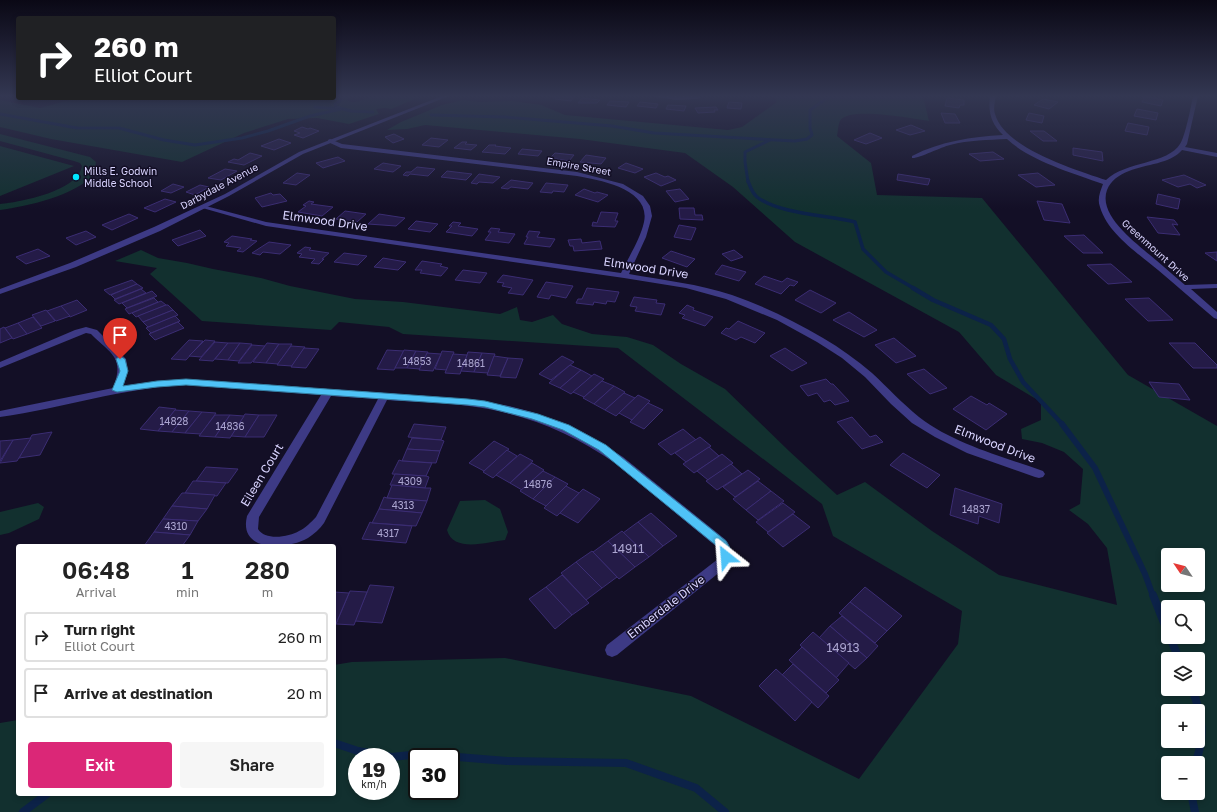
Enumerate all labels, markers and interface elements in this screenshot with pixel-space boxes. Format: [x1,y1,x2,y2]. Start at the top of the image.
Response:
text: 260 m [94,30,179,63]
icon: right [28,32,80,84]
text: Elliot Court [94,64,192,86]
street label: Empire Street [546,154,612,178]
street label: Darbydale Avenue [178,160,260,212]
place label: Mills E. Godwin Middle School [84,165,157,189]
marker: Mills E. Godwin Middle School [71,172,81,182]
street label: Elmwood Drive [282,207,369,234]
street label: Greenmount Drive [1120,216,1192,284]
street label: Elmwood Drive [603,253,690,282]
pin [103,318,137,359]
icon: arrive [109,324,131,346]
house number: 14853 [403,355,431,367]
house number: 14861 [457,357,485,369]
house number: 14828 [160,415,188,427]
house number: 14836 [216,420,244,432]
street label: Elmwood Drive [952,421,1038,466]
street label: Eileen Court [237,440,286,509]
house number: 4309 [398,475,422,487]
house number: 14876 [524,478,552,490]
house number: 4313 [392,499,414,511]
house number: 14837 [962,503,990,515]
house number: 4310 [165,520,188,532]
house number: 4317 [377,527,399,539]
position arrow [705,536,747,578]
house number: 14911 [612,541,644,556]
north arrow [1161,548,1205,592]
map controls [1161,548,1205,800]
text: 06:48 [62,555,130,584]
text: 1 [181,555,194,584]
text: 280 [245,555,290,584]
street label: Emberdale Drive [624,572,708,642]
text: Arrival [76,584,116,600]
text: min [176,584,199,600]
text: m [262,584,273,600]
button: search [1161,600,1205,644]
text: Turn right [64,620,135,638]
icon: right [30,626,52,648]
text: 260 m [278,628,322,646]
text: Elliot Court [64,638,135,654]
house number: 14913 [826,640,860,655]
button: layers [1161,652,1205,696]
icon: arrive [30,682,52,704]
text: Arrive at destination [64,684,213,702]
text: 20 m [287,684,322,702]
button: + [1161,704,1205,748]
button: Exit [28,742,172,788]
button: Share [180,742,324,788]
speed limit sign: 30 [408,748,460,800]
button: − [1161,756,1205,800]
text: 19 [362,757,385,781]
text: km/h [361,778,387,790]

